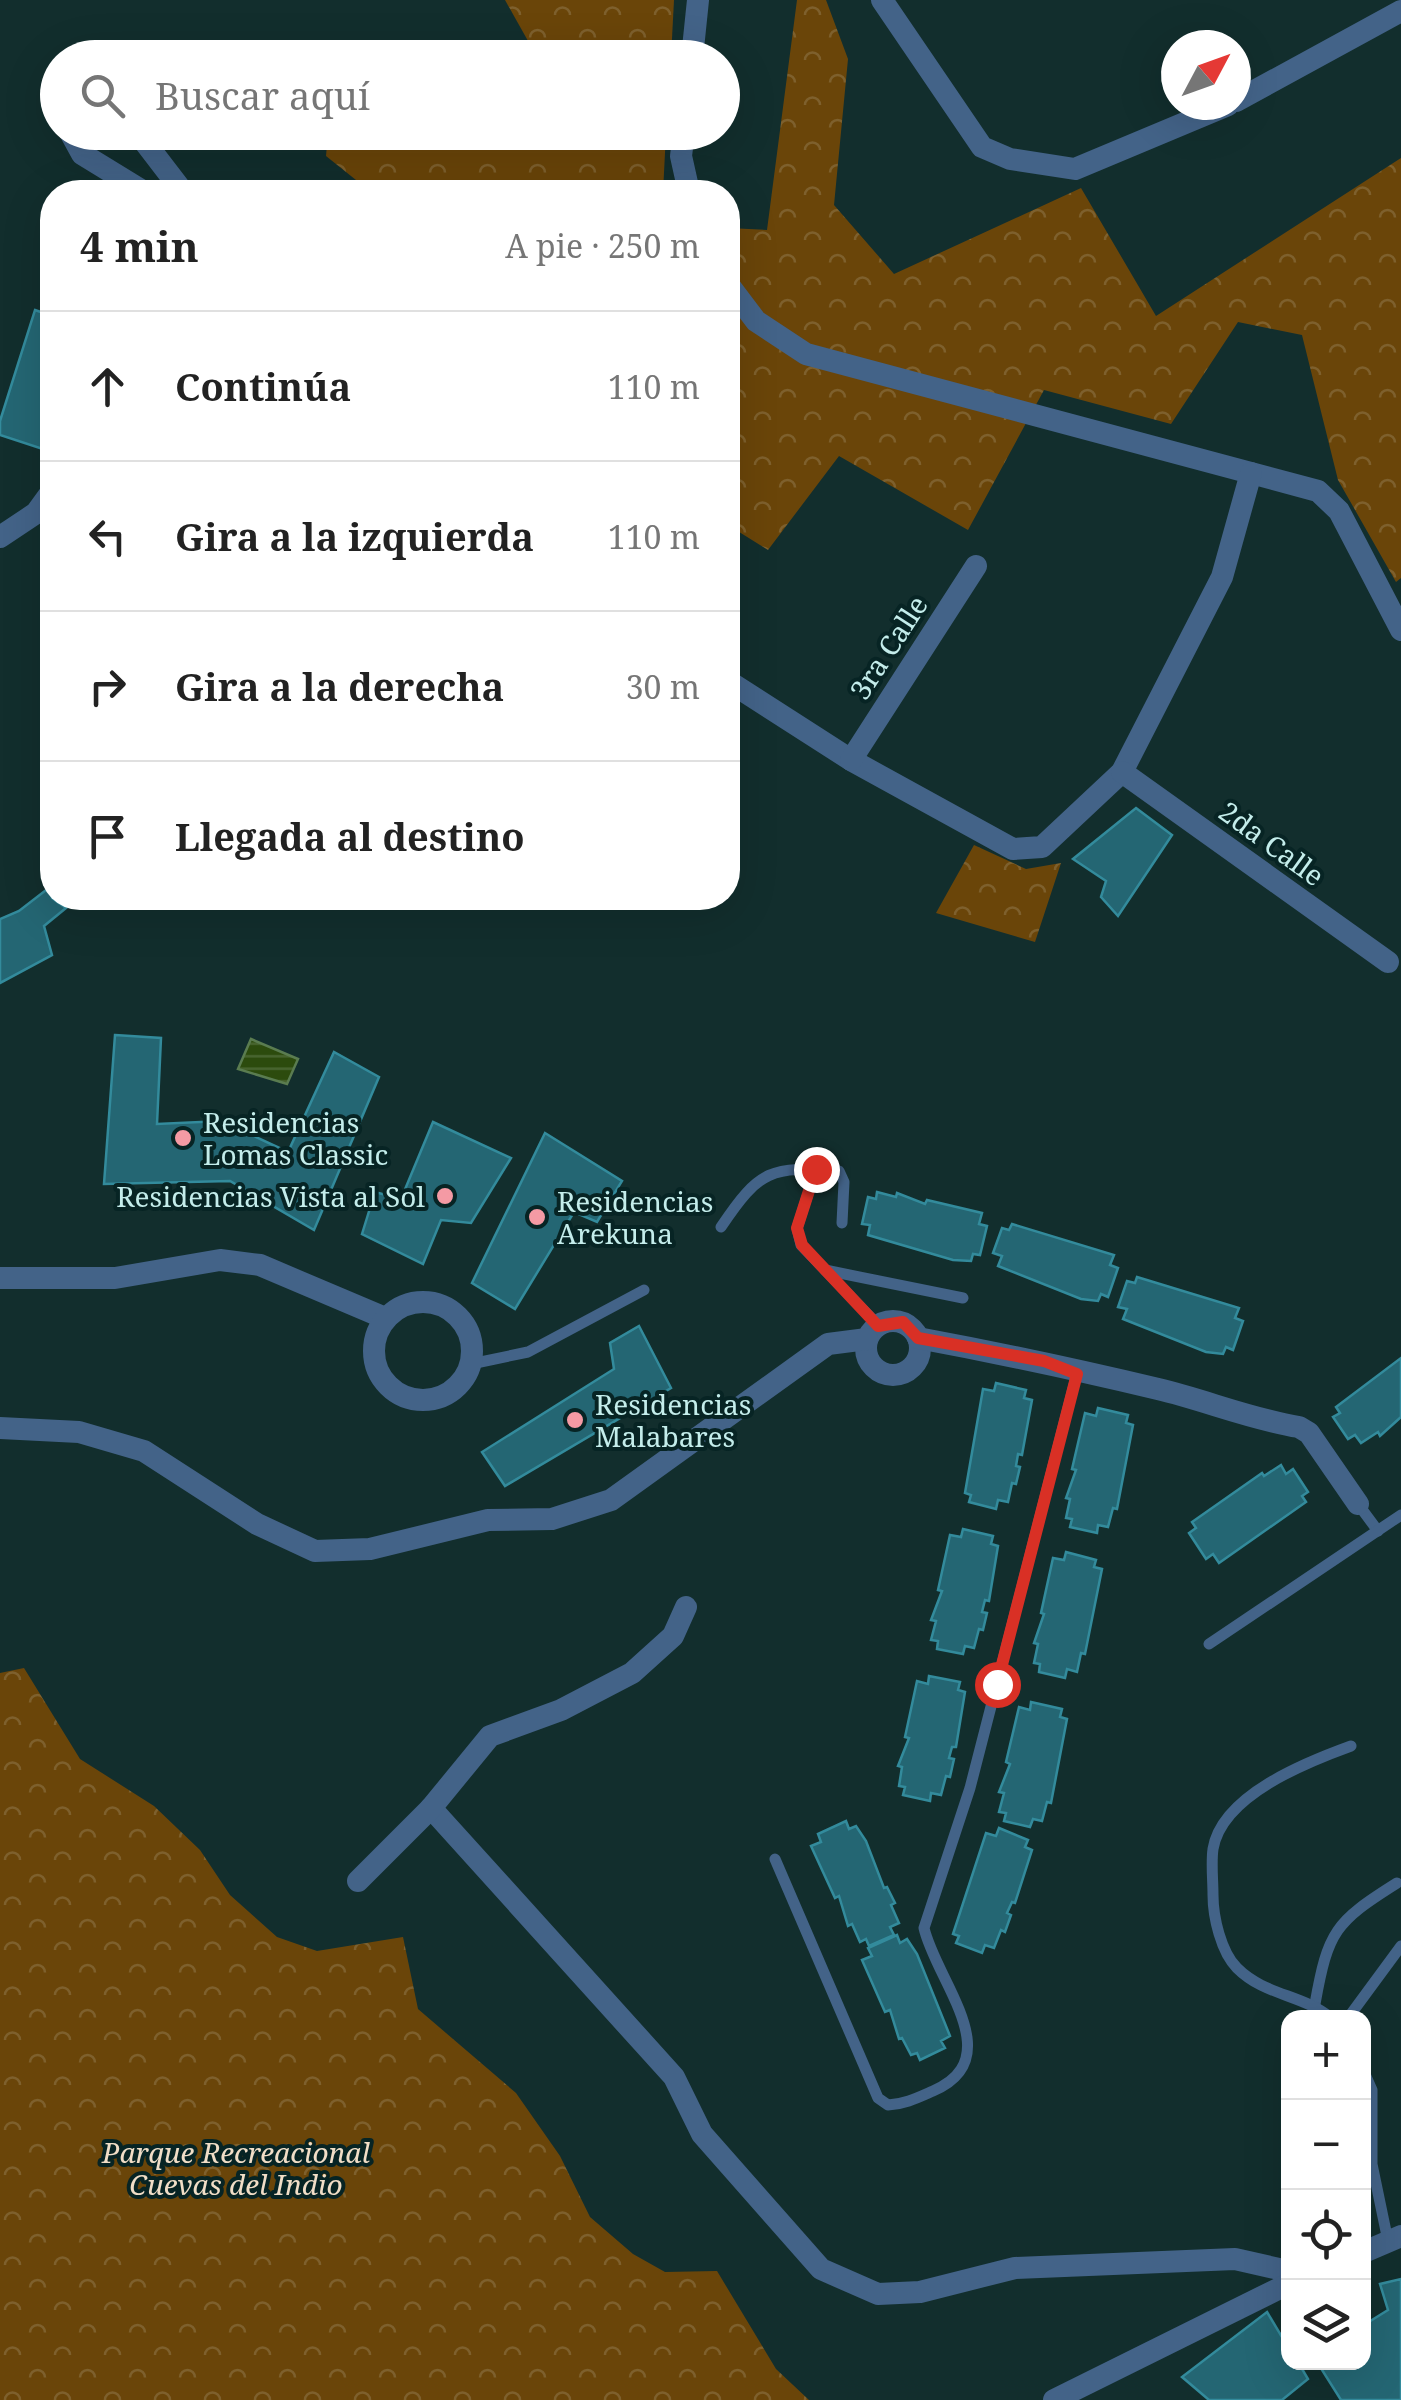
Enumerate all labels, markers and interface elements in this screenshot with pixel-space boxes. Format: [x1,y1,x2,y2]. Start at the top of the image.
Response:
north arrow [1161,30,1251,120]
search box [40,40,740,150]
icon: search [75,68,130,123]
text: Buscar aquí [155,69,370,121]
text: 4 min [80,217,199,274]
text: A pie · 250 m [505,224,700,267]
icon: ahead [80,359,135,414]
text: Continúa [175,360,351,412]
text: 110 m [608,365,700,408]
icon: left [80,509,135,564]
text: Gira a la izquierda [175,510,534,562]
text: 110 m [608,515,700,558]
street label: 3ra Calle [840,588,936,706]
icon: right [80,659,135,714]
text: Gira a la derecha [175,660,504,712]
text: 30 m [626,665,700,708]
street label: 2da Calle [1212,792,1332,894]
icon: arrive [80,809,135,864]
text: Llegada al destino [175,810,525,862]
place label: Residencias Lomas Classic [203,1103,388,1173]
marker: Residencias Lomas Classic [172,1127,194,1149]
route end [794,1147,840,1193]
place label: Residencias Vista al Sol [116,1177,425,1215]
place label: Residencias Arekuna [557,1182,713,1252]
marker: Residencias Vista al Sol [434,1185,456,1207]
marker: Residencias Arekuna [526,1206,548,1228]
place label: Residencias Malabares [595,1385,751,1455]
marker: Residencias Malabares [564,1409,586,1431]
route start [975,1662,1021,1708]
map controls [1281,2010,1371,2370]
button: + [1281,2010,1371,2100]
button: − [1281,2100,1371,2190]
park label: Parque Recreacional Cuevas del Indio [101,2133,370,2203]
button: locate [1281,2190,1371,2280]
button: layers [1281,2280,1371,2370]

